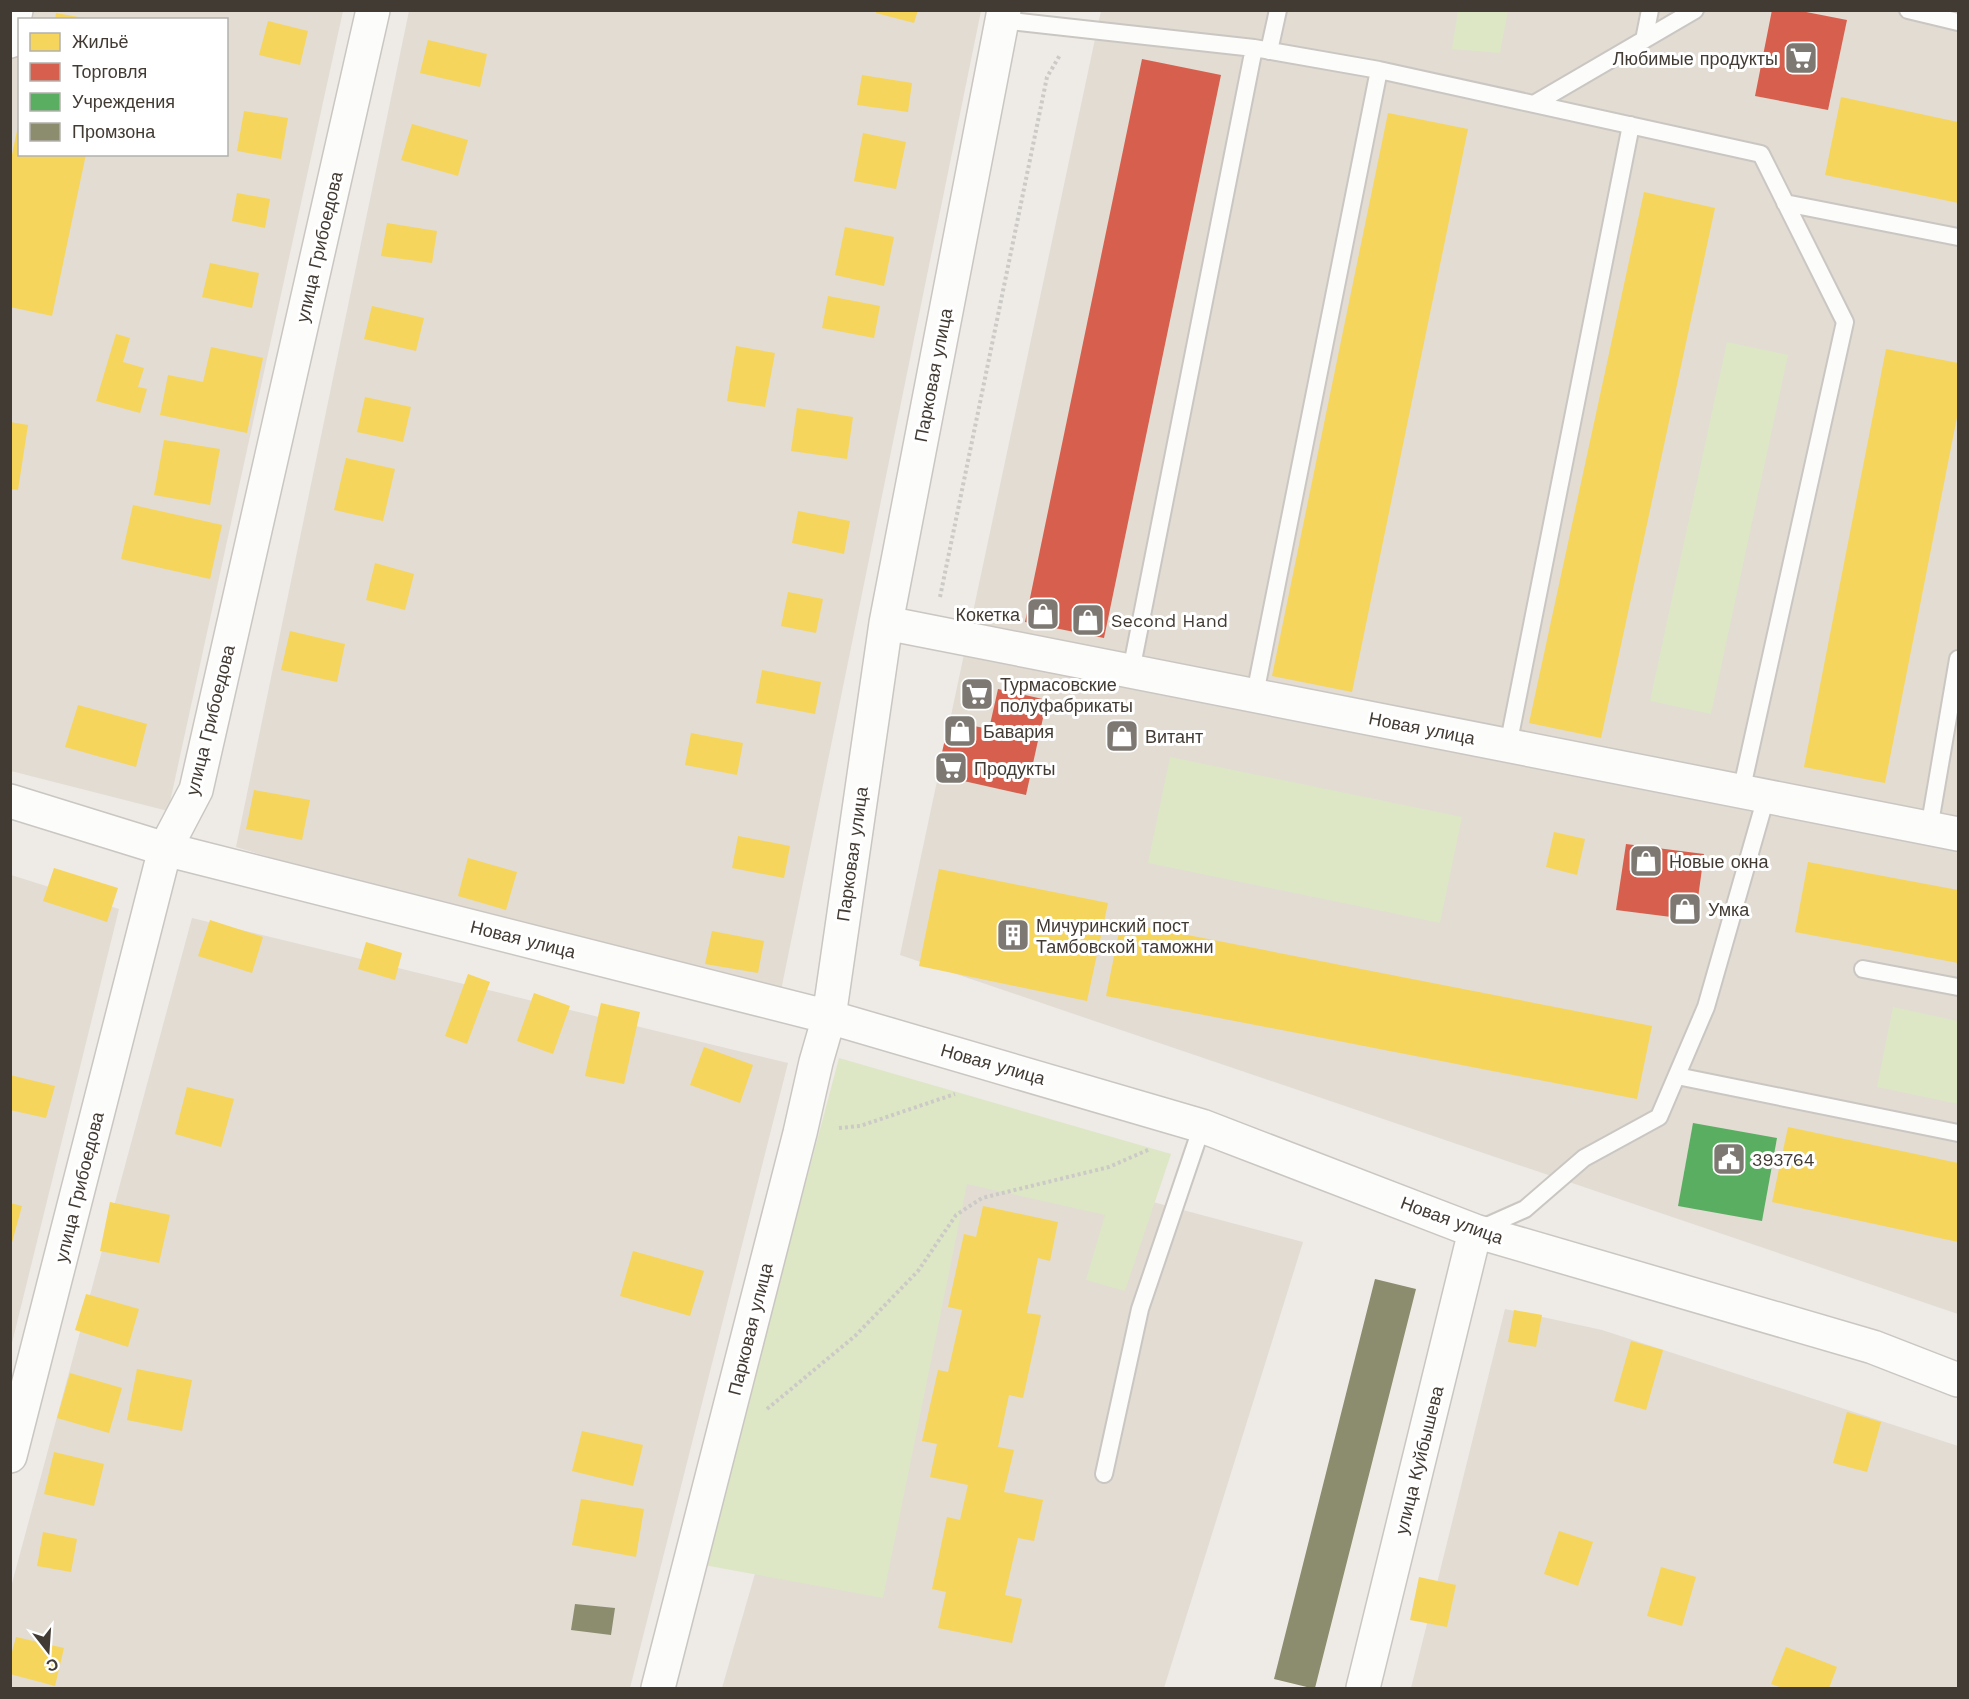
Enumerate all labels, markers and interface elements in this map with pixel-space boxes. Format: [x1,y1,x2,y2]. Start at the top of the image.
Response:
legend [18,18,228,156]
text: Жильё [72,31,129,52]
supermarket icon: Любимые продукты [1783,40,1819,76]
place label: Любимые продукты [1613,48,1778,69]
text: Торговля [72,61,147,82]
text: Учреждения [72,91,175,112]
text: Промзона [72,121,156,142]
street label: улица Грибоедова [291,169,347,325]
street label: Парковая улица [910,305,956,444]
shop icon: Кокетка [1025,596,1061,632]
shop icon: Second Hand [1070,602,1106,638]
place label: Кокетка [955,604,1021,625]
place label: Second Hand [1111,610,1228,631]
street label: улица Грибоедова [181,642,239,797]
place label: Турмасовские полуфабрикаты [1000,674,1133,716]
supermarket icon: Турмасовские полуфабрикаты [959,676,995,712]
street label: Новая улица [1367,707,1478,749]
shop icon: Бавария [942,713,978,749]
shop icon: Витант [1104,718,1140,754]
place label: Бавария [983,721,1054,742]
place label: Витант [1145,726,1203,747]
supermarket icon: Продукты [933,750,969,786]
place label: Продукты [974,758,1055,779]
street label: Парковая улица [832,784,872,923]
shop icon: Новые окна [1628,843,1664,879]
place label: Новые окна [1669,851,1769,872]
shop icon: Умка [1667,891,1703,927]
place label: Умка [1708,899,1750,920]
place label: Мичуринский пост Тамбовской таможни [1036,915,1214,957]
street label: Новая улица [468,916,579,962]
building icon: Мичуринский пост Тамбовской таможни [995,917,1031,953]
street label: Новая улица [938,1039,1049,1089]
street label: улица Грибоедова [50,1109,108,1264]
public building icon: 393764 [1711,1141,1747,1177]
place label: 393764 [1752,1149,1815,1170]
street label: Новая улица [1398,1192,1507,1249]
street label: Парковая улица [723,1260,777,1397]
street label: улица Куйбышева [1390,1383,1448,1536]
north arrow [18,1621,78,1681]
text: С [44,1654,61,1676]

